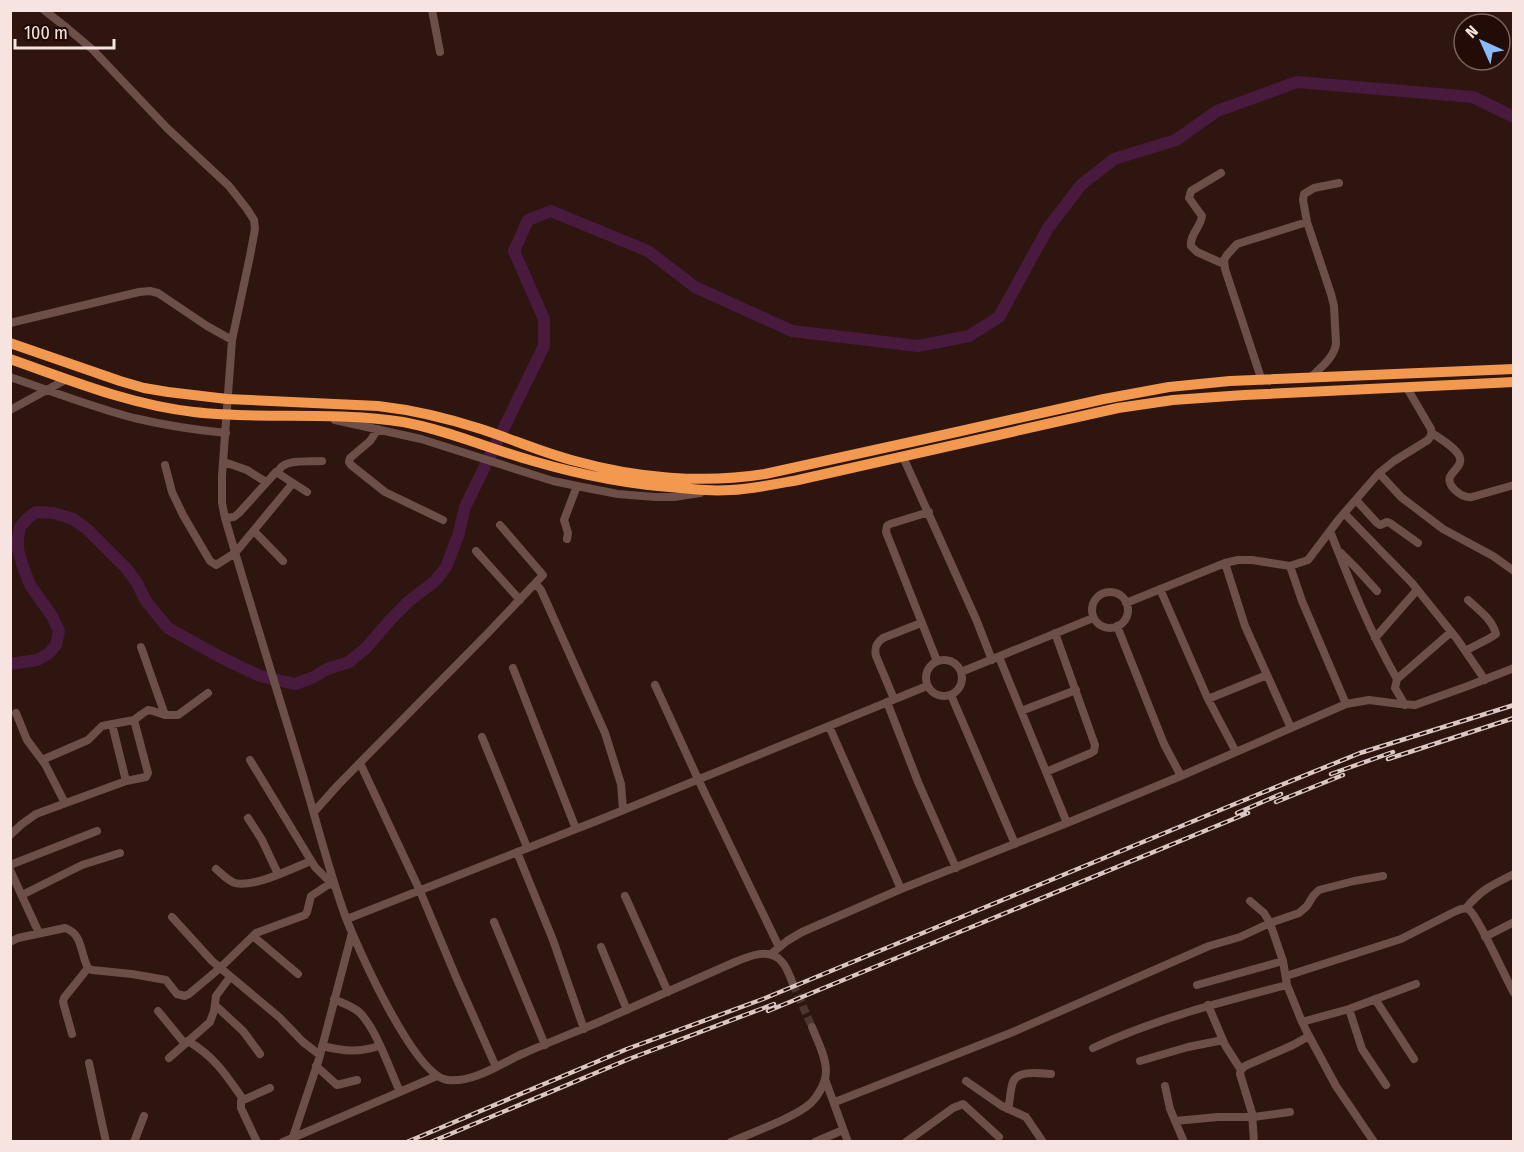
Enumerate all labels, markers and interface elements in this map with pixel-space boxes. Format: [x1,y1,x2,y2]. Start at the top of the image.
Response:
scale bar [15,12,114,50]
north arrow [1452,12,1512,72]
text: 100 m [24,22,68,44]
text: N [1462,22,1482,42]

